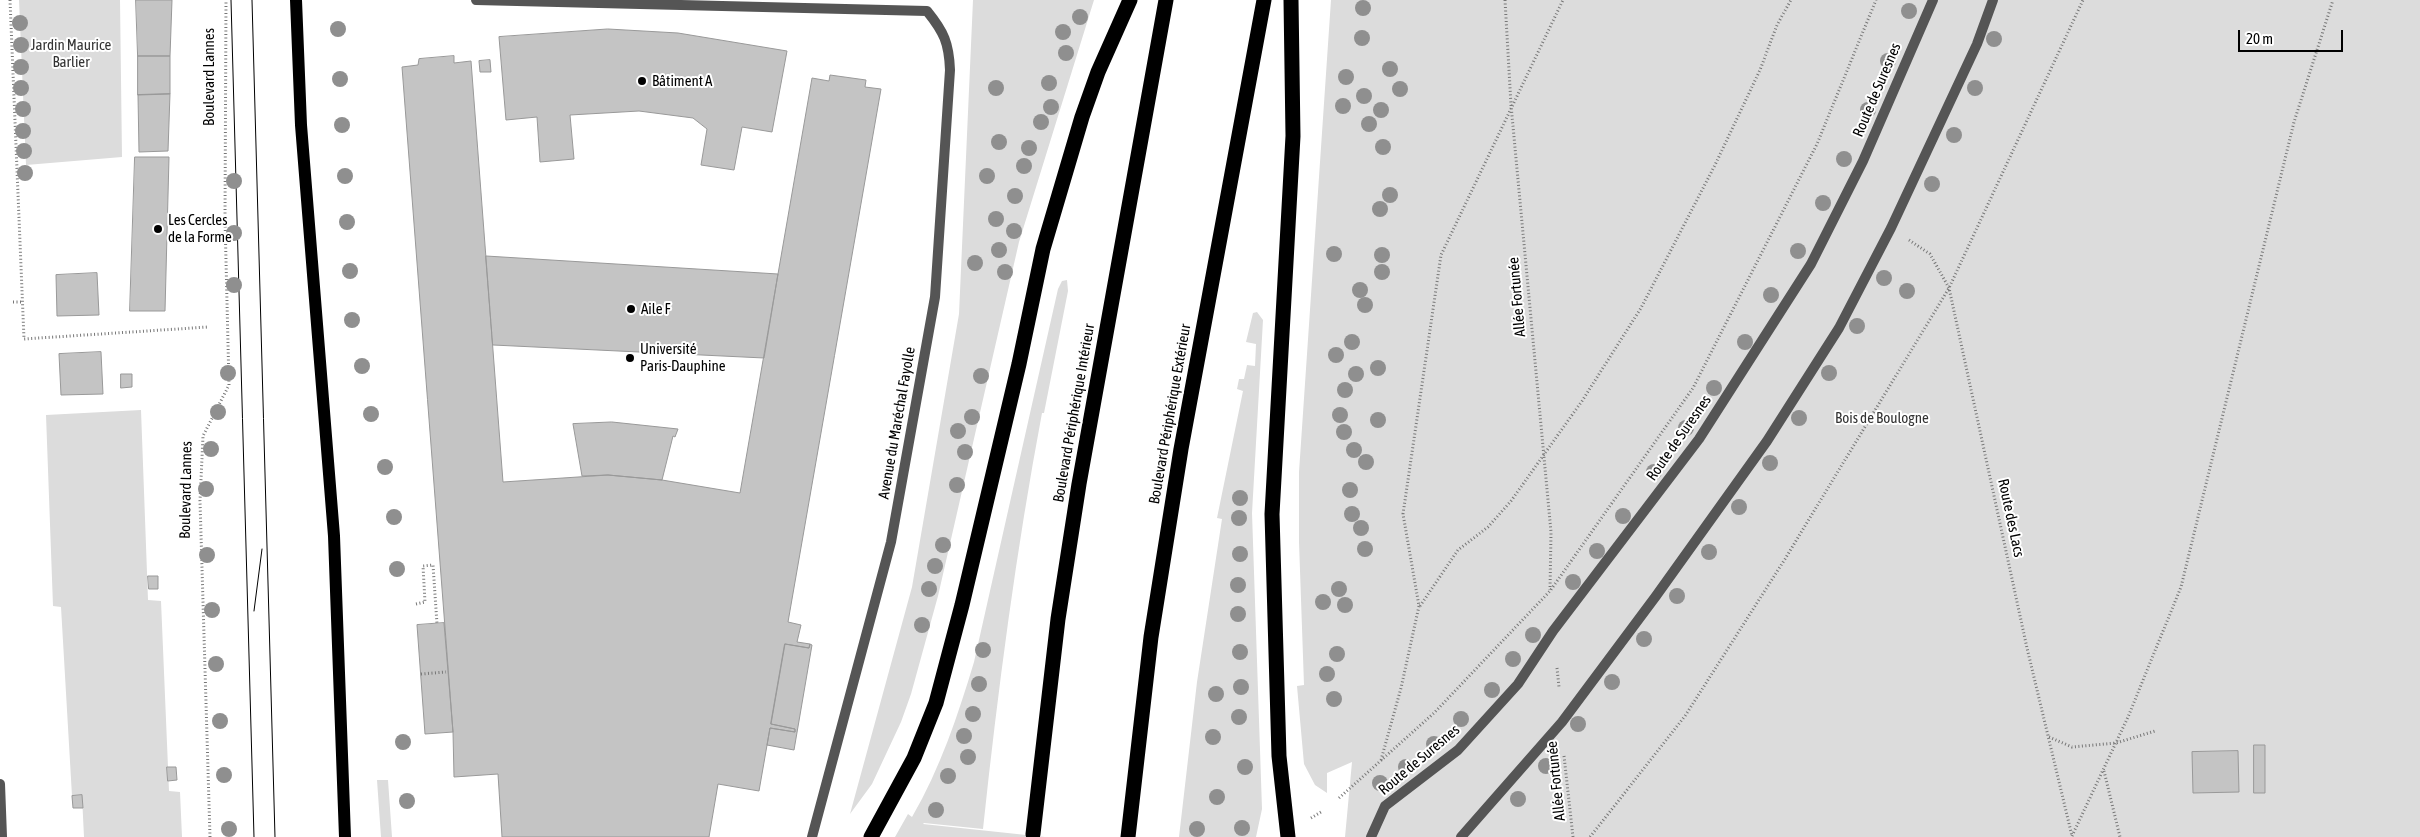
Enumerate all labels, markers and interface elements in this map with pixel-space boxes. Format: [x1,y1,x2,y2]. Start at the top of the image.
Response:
scale bar [2240,20,2345,52]
street label: Boulevard Lannes [200,28,218,126]
text: 20 m [2246,30,2273,47]
park label: Jardin Maurice Barlier [31,36,111,71]
street label: Route de Suresnes [1849,40,1905,140]
place label: Bâtiment A [652,72,712,90]
marker: Bâtiment A [636,75,648,87]
place label: Les Cercles de la Forme [168,211,232,246]
marker: Les Cercles de la Forme [152,223,164,235]
street label: Allée Fortunée [1505,256,1529,338]
place label: Aile F [641,300,671,318]
marker: Aile F [625,303,637,315]
street label: Boulevard Périphérique Intérieur [1049,322,1099,504]
street label: Boulevard Périphérique Extérieur [1145,323,1195,505]
place label: Université Paris-Dauphine [640,340,725,375]
street label: Avenue du Maréchal Fayolle [875,345,919,501]
marker: Université Paris-Dauphine [624,352,636,364]
street label: Route de Suresnes [1643,392,1715,484]
park label: Bois de Boulogne [1835,409,1929,427]
street label: Boulevard Lannes [176,441,196,539]
street label: Route des Lacs [1994,477,2028,559]
street label: Route de Suresnes [1375,721,1463,799]
street label: Allée Fortunée [1543,740,1569,822]

